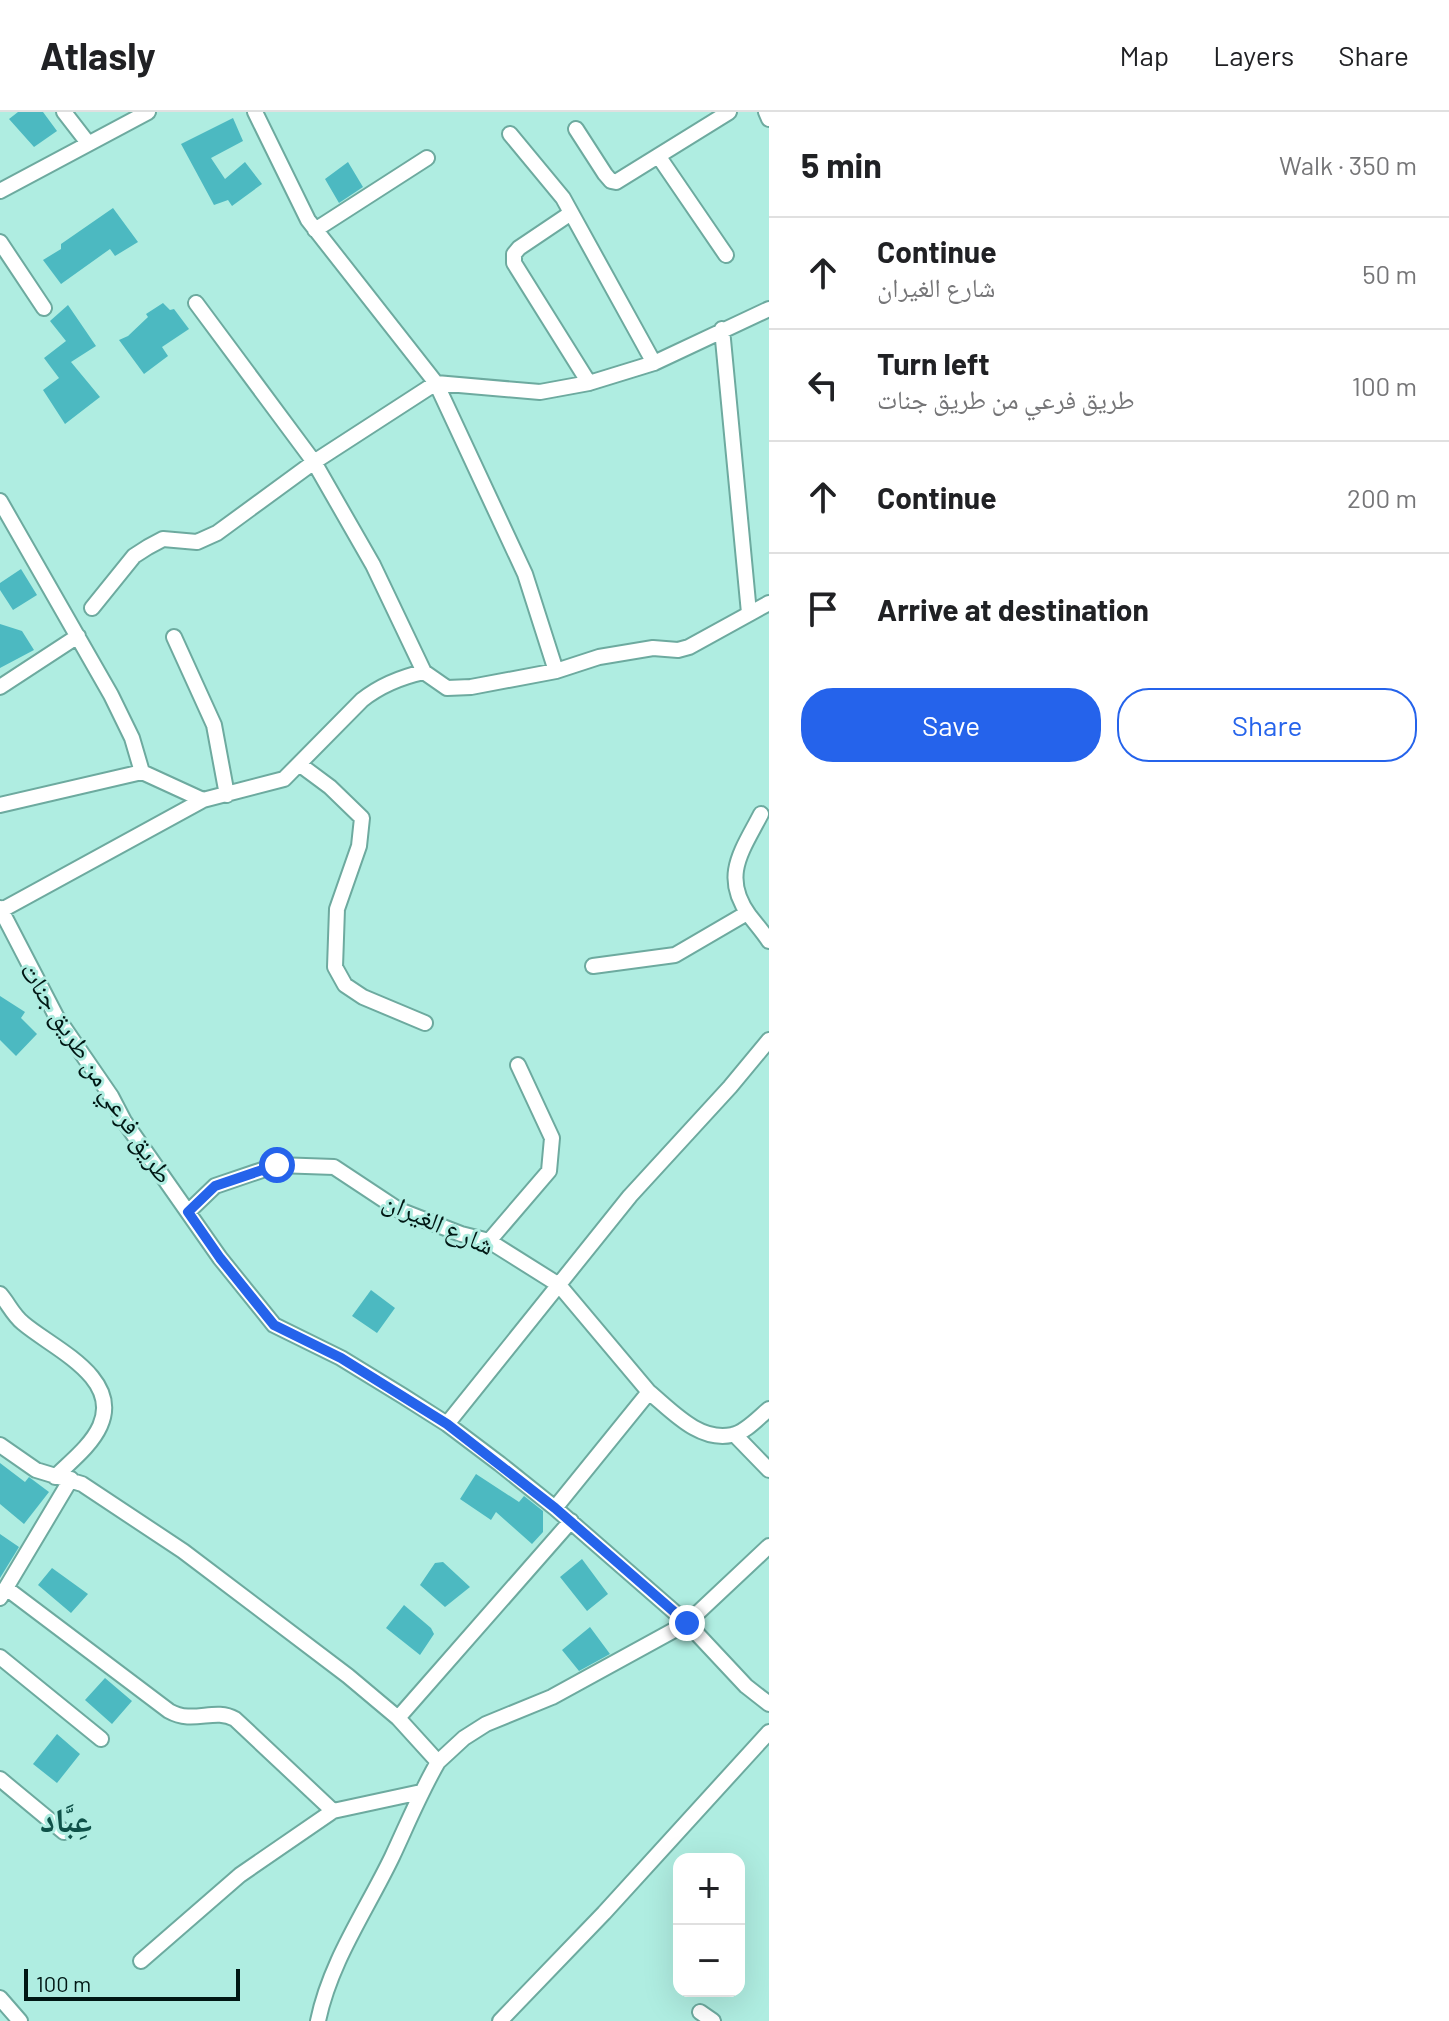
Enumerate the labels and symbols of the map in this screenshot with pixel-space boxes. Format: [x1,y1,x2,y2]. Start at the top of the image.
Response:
street label: طريق فرعي من طريق جنات [9,956,181,1192]
route start [259,1147,295,1183]
street label: شارع الغيران [378,1184,499,1262]
route end [669,1605,705,1641]
district label: عِبَّاد [40,1798,92,1840]
scale bar [24,1965,240,2001]

